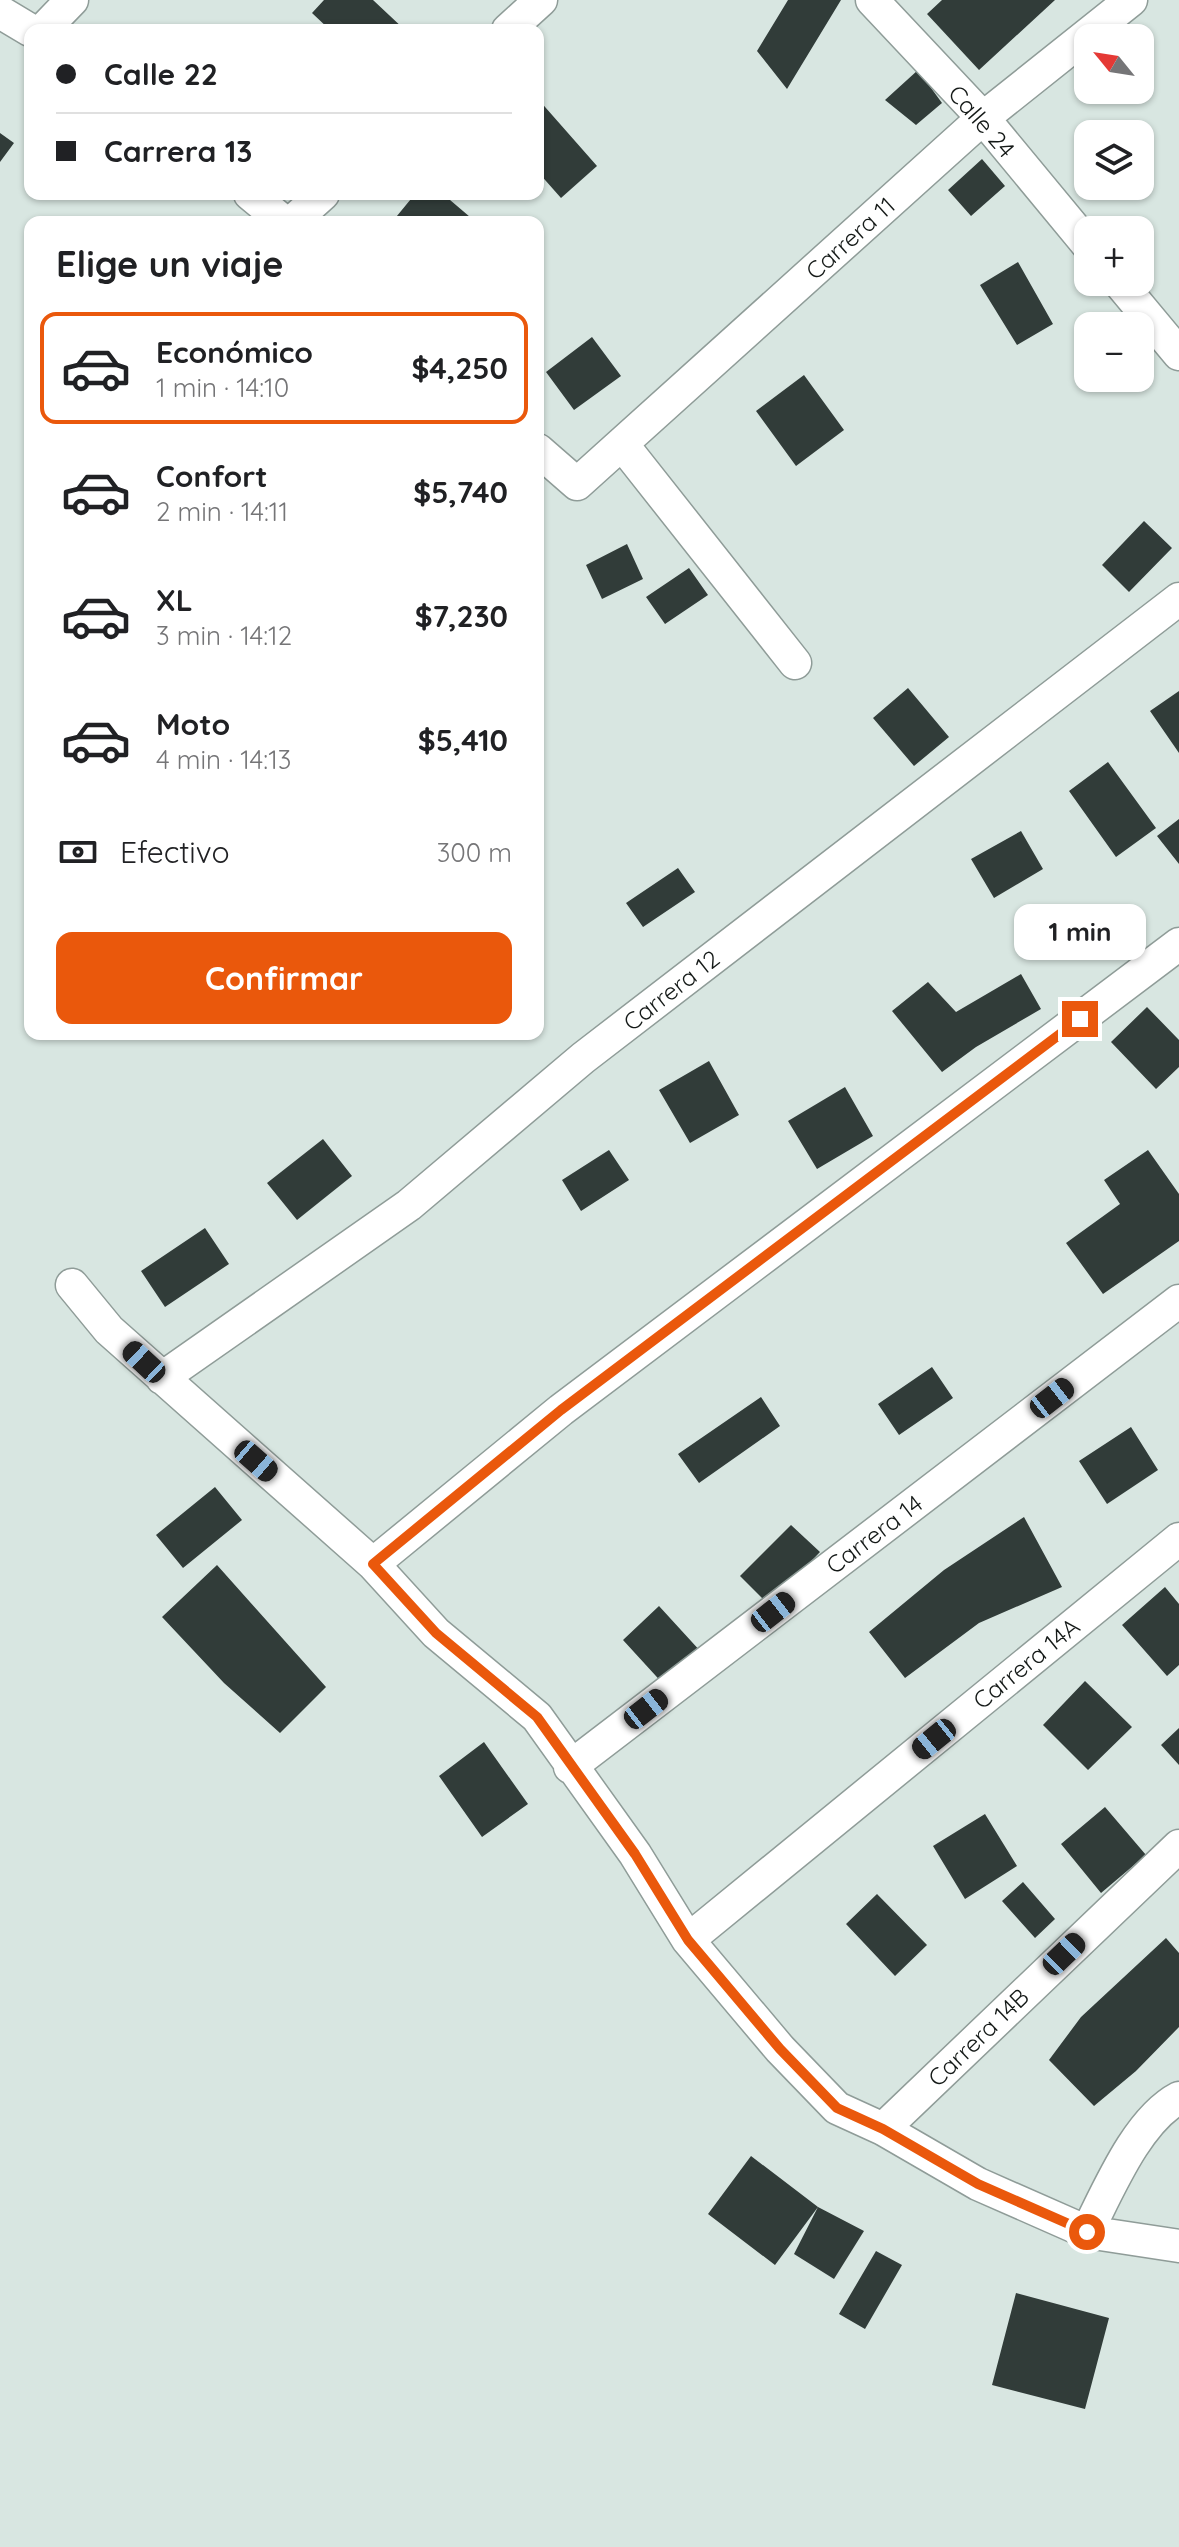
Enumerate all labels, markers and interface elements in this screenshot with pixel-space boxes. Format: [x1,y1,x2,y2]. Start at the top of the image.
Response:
north arrow [1074,24,1154,104]
map controls [1074,24,1154,392]
text: Calle 22 [104,55,218,93]
street label: Calle 24 [942,78,1022,164]
button: layers [1074,120,1154,200]
text: Carrera 13 [104,132,252,170]
street label: Carrera 11 [799,190,901,286]
button: + [1074,216,1154,296]
text: Elige un viaje [56,241,284,286]
button: − [1074,312,1154,392]
icon: car [60,332,132,404]
text: Económico [156,333,313,371]
text: $4,250 [411,349,508,387]
text: 1 min · 14:10 [156,371,289,404]
icon: car [60,456,132,528]
text: Confort [156,457,268,495]
text: $5,740 [413,473,508,511]
text: 2 min · 14:11 [156,495,288,528]
icon: car [60,580,132,652]
text: XL [156,581,193,619]
text: $7,230 [415,597,508,635]
text: 3 min · 14:12 [156,619,292,652]
icon: car [60,704,132,776]
text: Moto [156,705,230,743]
text: $5,410 [418,721,508,759]
text: 4 min · 14:13 [156,743,291,776]
icon: cash [56,830,100,874]
text: Efectivo [120,833,230,871]
text: 300 m [437,836,512,869]
callout: 1 min [1014,903,1146,959]
text: 1 min [1049,915,1112,948]
button: Confirmar [56,932,512,1024]
street label: Carrera 12 [617,943,725,1037]
route end [1062,1001,1098,1037]
car [118,1337,170,1387]
car [1026,1374,1078,1422]
car [230,1436,282,1486]
street label: Carrera 14 [820,1488,928,1580]
car [747,1588,799,1636]
street label: Carrera 14A [967,1611,1085,1715]
car [620,1685,672,1733]
car [908,1715,960,1763]
car [1038,1929,1090,1979]
street label: Carrera 14B [921,1982,1035,2092]
route start [1069,2214,1105,2250]

